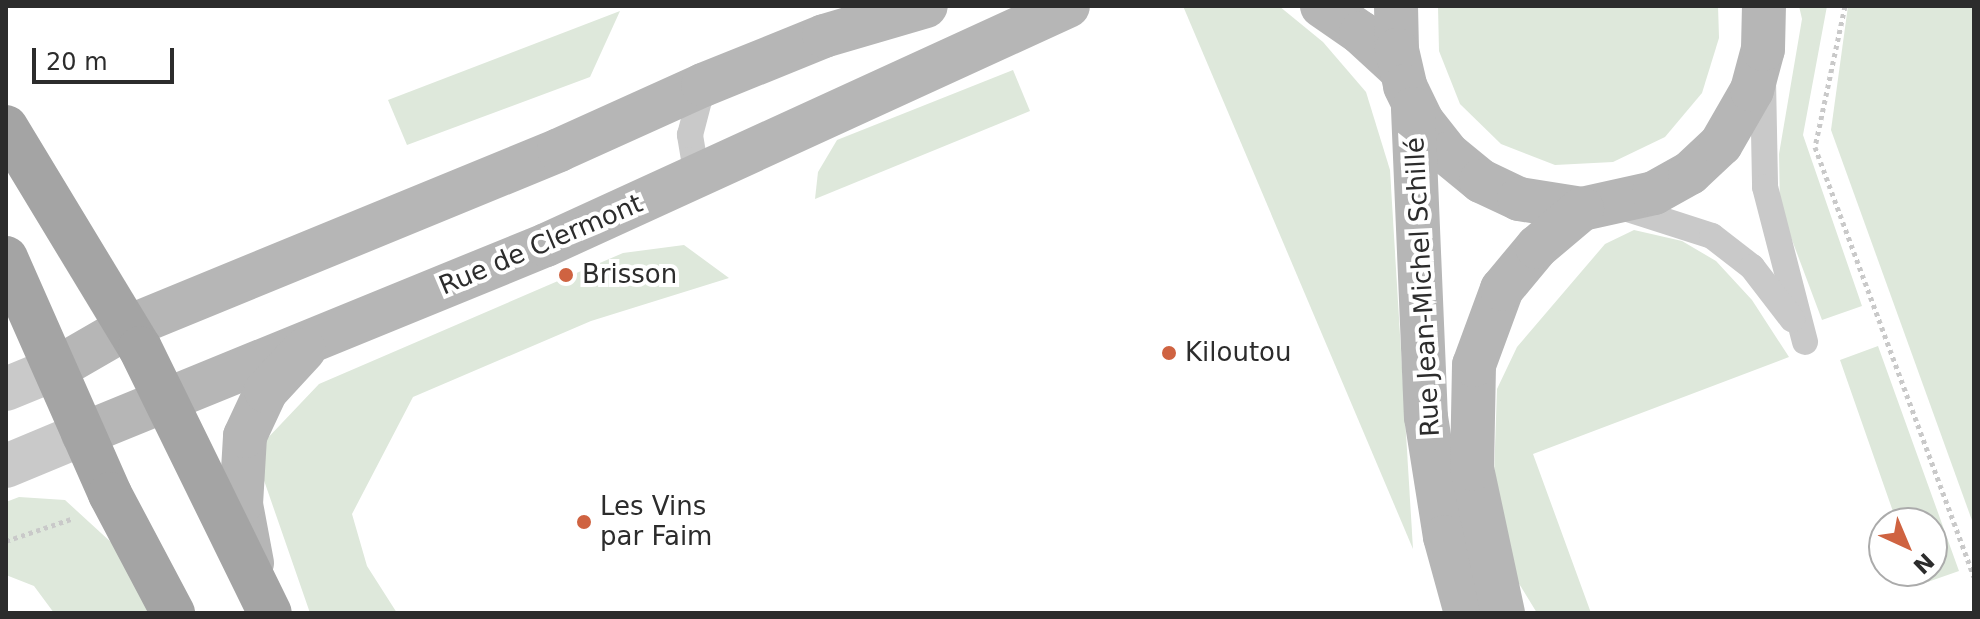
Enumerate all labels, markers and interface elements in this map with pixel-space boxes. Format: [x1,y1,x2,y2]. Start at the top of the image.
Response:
scale bar [36,32,178,82]
text: 20 m [46,48,108,76]
street label: Rue Jean-Michel Schillé [1400,136,1446,438]
street label: Rue de Clermont [435,188,647,302]
place label: Brisson [582,259,677,291]
marker: Brisson [557,266,575,284]
place label: Kiloutou [1185,337,1291,369]
marker: Kiloutou [1160,344,1178,362]
place label: Les Vins par Faim [600,491,712,552]
north arrow [1868,507,1948,587]
marker: Les Vins par Faim [575,513,593,531]
text: N [1908,548,1939,579]

